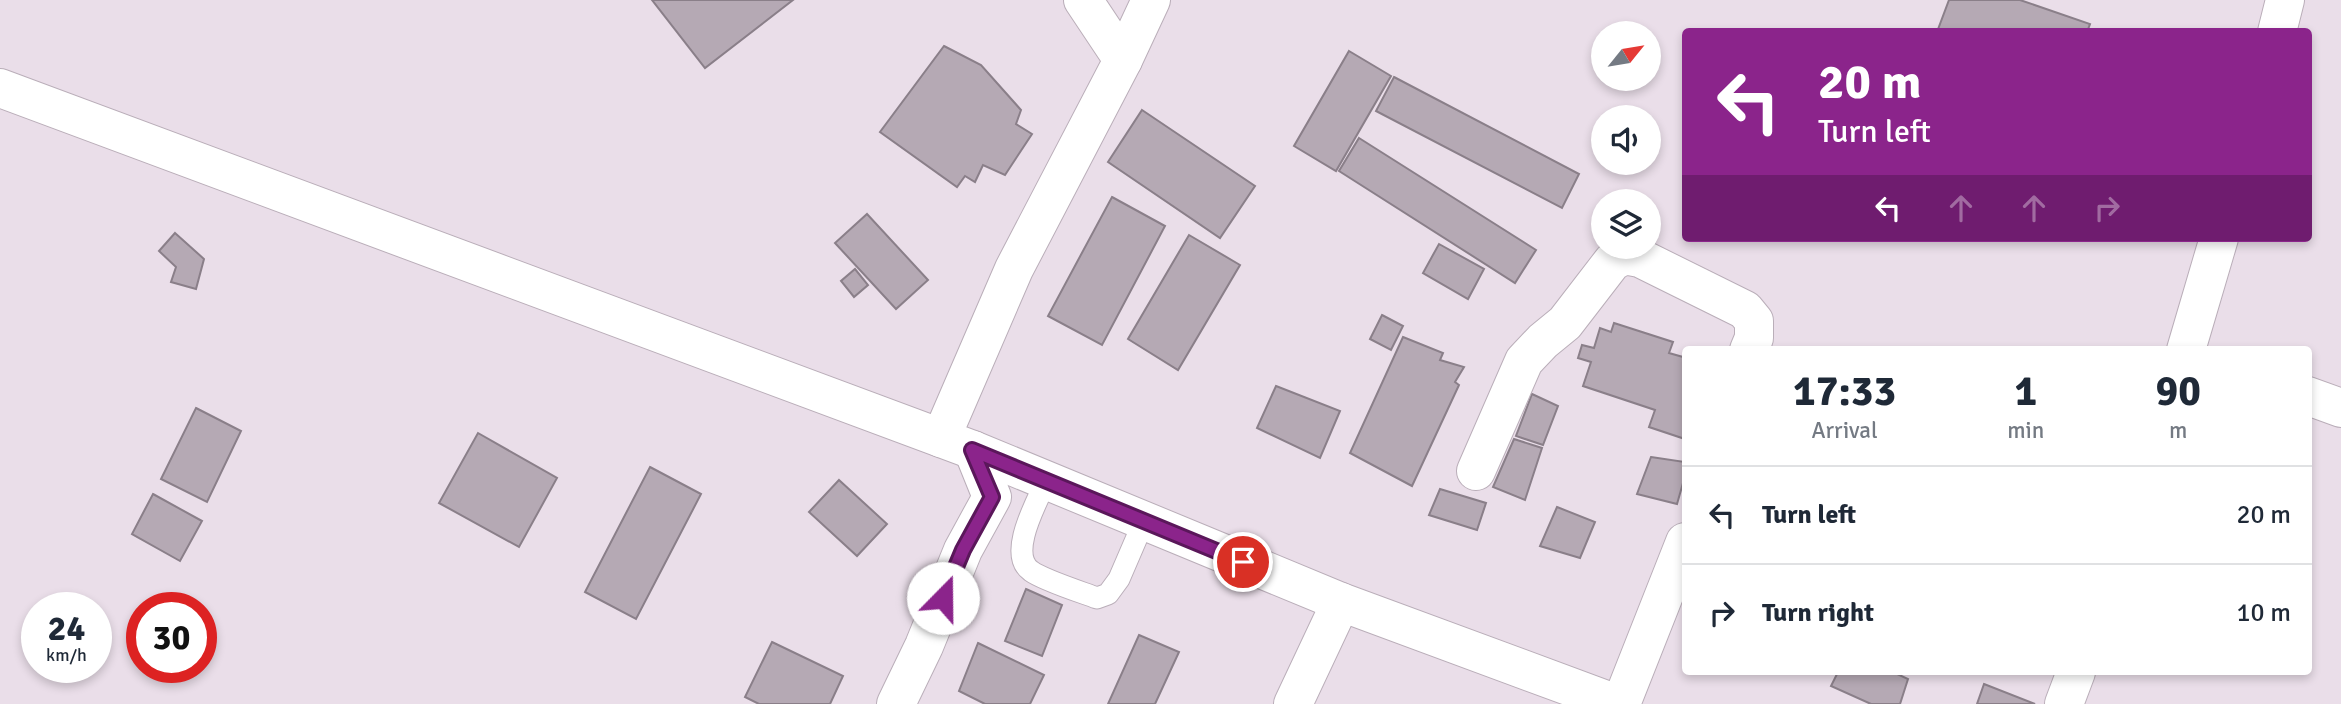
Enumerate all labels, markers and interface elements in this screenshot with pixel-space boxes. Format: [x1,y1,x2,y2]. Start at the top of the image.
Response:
north arrow [1591,21,1661,91]
map controls [1591,21,1661,259]
text: 20 m [1818,52,1921,112]
icon: left [1703,56,1794,147]
button: sound [1591,105,1661,175]
text: Turn left [1818,112,1931,151]
button: layers [1591,189,1661,259]
icon: left [1869,189,1907,227]
icon: ahead [1942,189,1980,227]
icon: ahead [2015,189,2053,227]
icon: right [2088,189,2126,227]
text: 17:33 [1793,366,1896,417]
text: 1 [2015,366,2037,417]
text: 90 [2156,366,2201,417]
text: Arrival [1812,416,1878,445]
text: min [2007,416,2044,445]
text: m [2169,416,2187,445]
icon: left [1703,496,1741,534]
text: Turn left [1762,499,1856,531]
text: 20 m [2236,499,2291,531]
pin [1213,532,1273,592]
icon: arrive [1224,543,1262,581]
position arrow [906,561,980,635]
speed limit sign: 30 [126,592,217,683]
icon: right [1703,594,1741,632]
text: Turn right [1762,597,1874,629]
text: 10 m [2236,597,2291,629]
text: 24 [48,607,85,650]
text: km/h [46,644,87,666]

